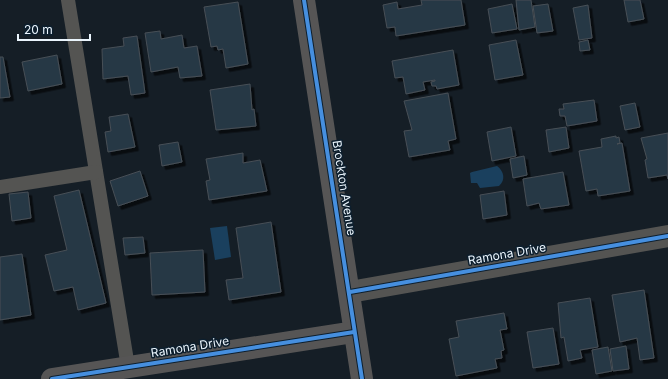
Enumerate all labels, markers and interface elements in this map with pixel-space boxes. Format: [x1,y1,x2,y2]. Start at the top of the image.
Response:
scale bar [18,16,90,42]
text: 20 m [24,22,53,37]
street label: Brockton Avenue [330,139,359,237]
street label: Ramona Drive [467,239,547,268]
street label: Ramona Drive [150,333,230,360]

